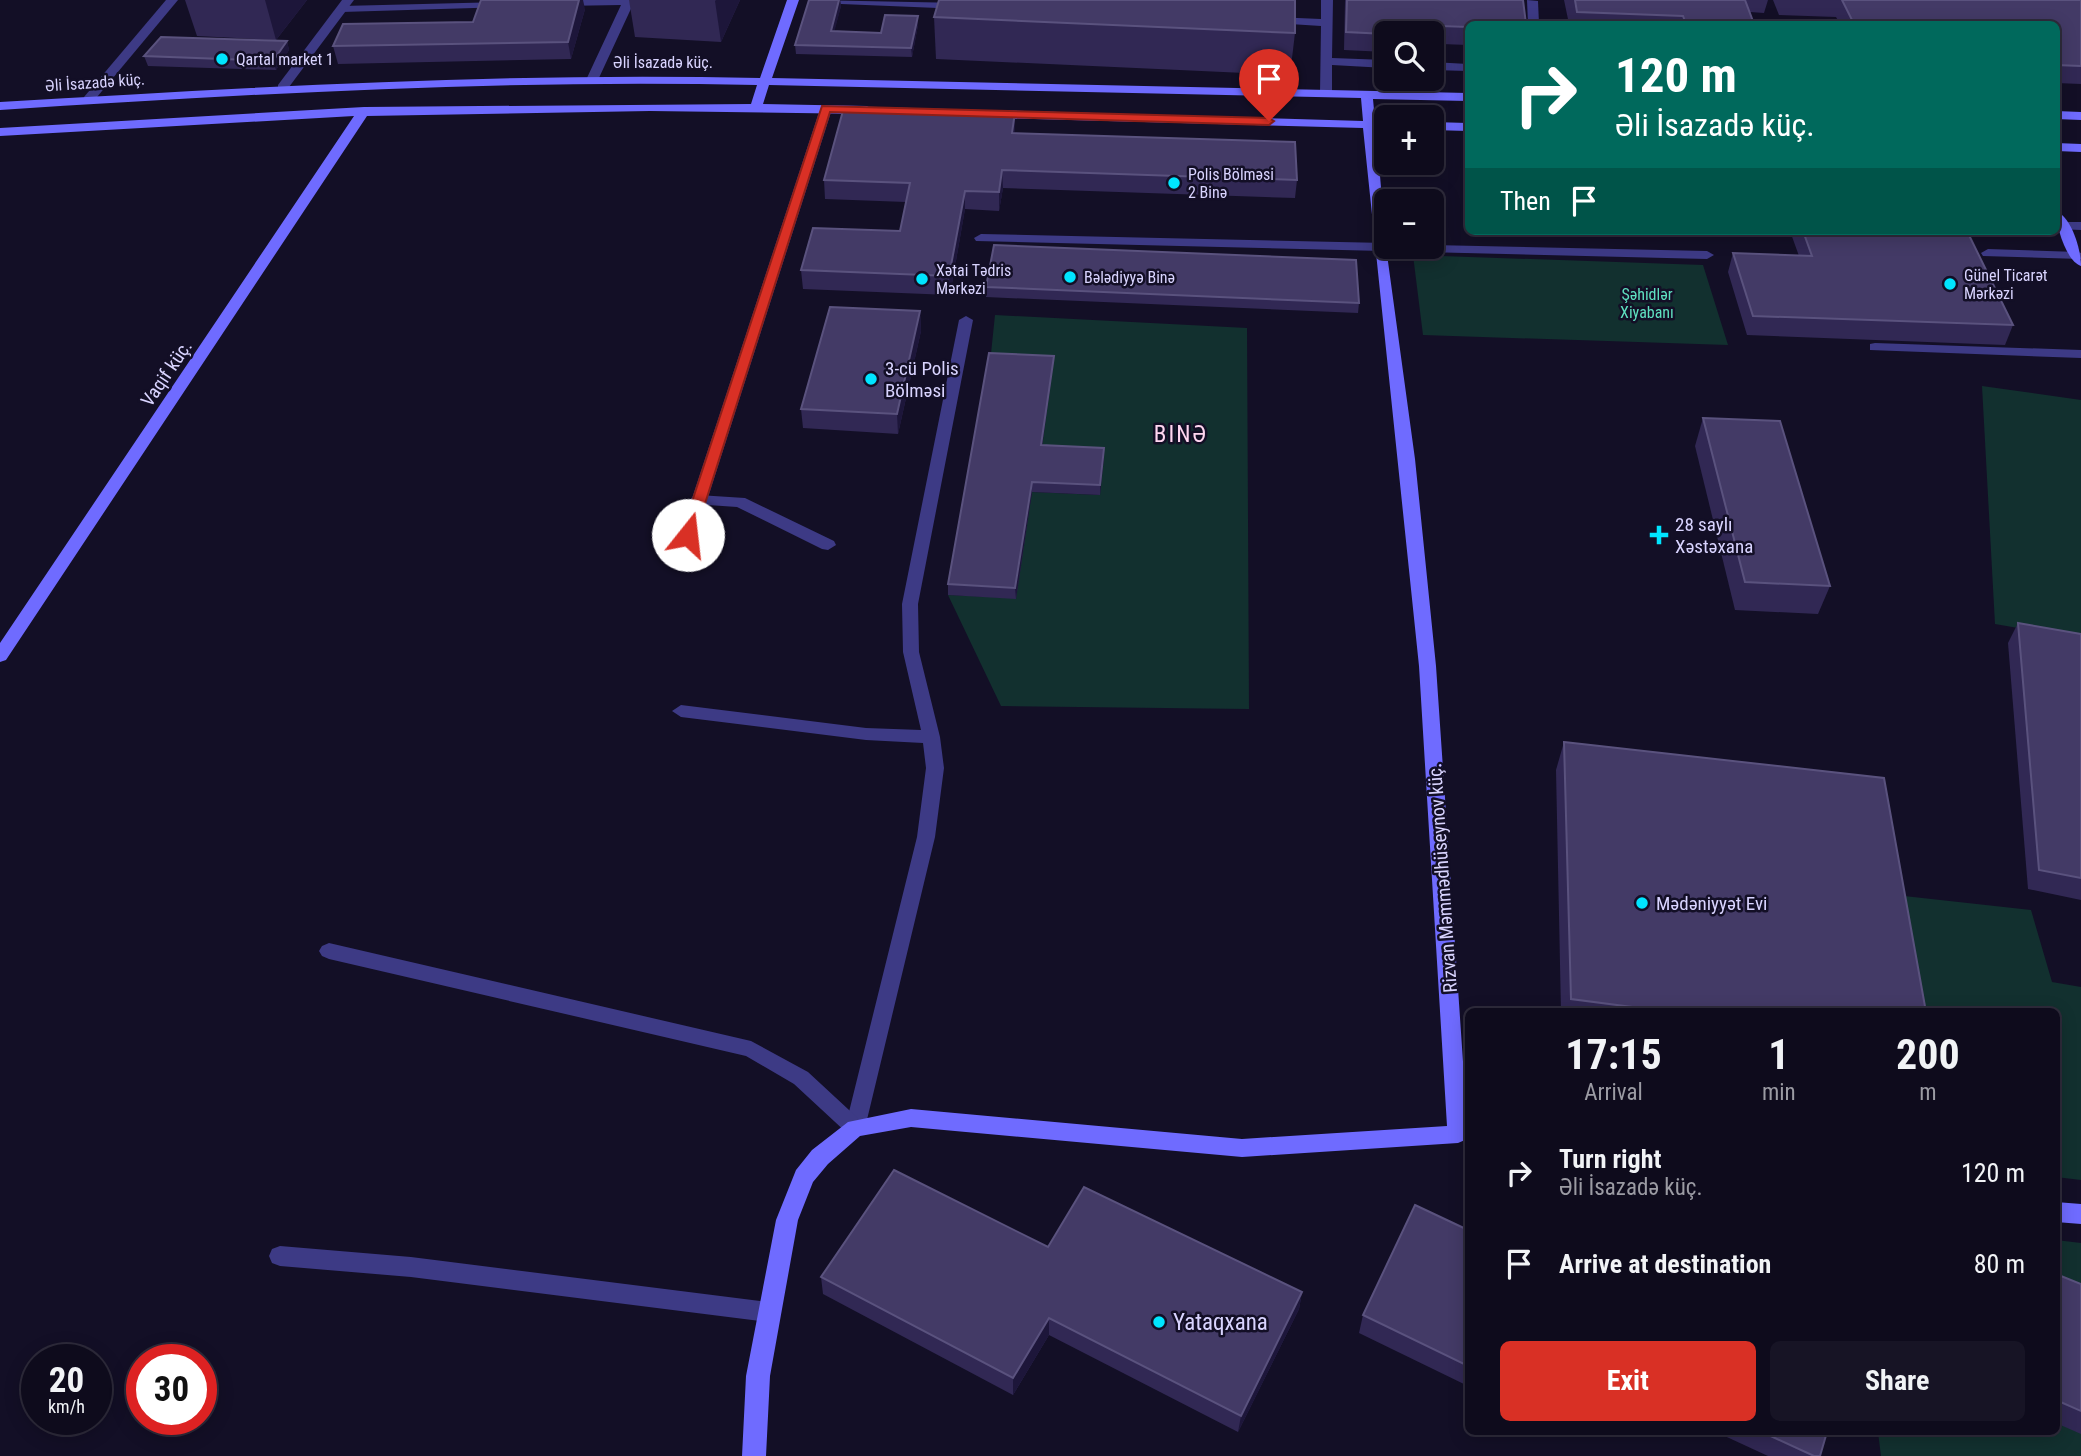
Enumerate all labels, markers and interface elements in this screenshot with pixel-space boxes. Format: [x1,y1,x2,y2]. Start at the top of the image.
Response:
map controls [1374,21,1444,259]
button: search [1374,21,1444,91]
text: 120 m [1615,47,1737,104]
pin [1239,49,1299,121]
icon: right [1500,49,1591,140]
place label: Qartal market 1 [236,50,334,69]
marker: Qartal market 1 [214,51,230,67]
street label: Əli İsazadə küç. [613,53,713,72]
icon: arrive [1250,60,1288,98]
street label: Əli İsazadə küç. [45,70,145,95]
button: + [1374,105,1444,175]
text: Əli İsazadə küç. [1615,106,1815,144]
place label: Polis Bölməsi 2 Binə [1188,165,1274,202]
marker: Polis Bölməsi 2 Binə [1166,175,1182,191]
icon: arrive [1565,182,1603,220]
text: Then [1500,186,1551,216]
button: − [1374,189,1444,259]
place label: Xətai Tədris Mərkəzi [936,261,1011,298]
place label: Günel Ticarət Mərkəzi [1964,266,2048,303]
place label: Bələdiyyə Binə [1084,268,1175,287]
marker: Bələdiyyə Binə [1062,269,1078,285]
marker: Xətai Tədris Mərkəzi [914,271,930,287]
marker: Günel Ticarət Mərkəzi [1942,276,1958,292]
park label: Şəhidlər Xiyabanı [1620,285,1674,322]
street label: Vaqif küç. [136,336,197,411]
place label: 3-cü Polis Bölməsi [885,357,959,402]
marker: 3-cü Polis Bölməsi [863,371,879,387]
district label: BINƏ [1154,421,1208,448]
position arrow [651,498,725,572]
place label: 28 saylı Xəstəxana [1675,513,1753,558]
marker: 28 saylı Xəstəxana [1649,525,1669,545]
street label: Rizvan Məmmədhüseynov küç. [1423,762,1462,993]
place label: Mədəniyyət Evi [1656,892,1767,915]
marker: Mədəniyyət Evi [1634,895,1650,911]
text: 17:15 [1565,1030,1662,1079]
text: 1 [1768,1030,1789,1079]
text: 200 [1896,1030,1960,1079]
text: Arrival [1584,1079,1643,1106]
text: min [1762,1079,1796,1106]
text: m [1919,1079,1936,1106]
text: Turn right [1559,1144,1661,1174]
icon: right [1500,1154,1538,1192]
text: 120 m [1961,1158,2025,1188]
text: Əli İsazadə küç. [1559,1174,1703,1201]
icon: arrive [1500,1245,1538,1283]
text: Arrive at destination [1559,1249,1771,1279]
text: 80 m [1974,1249,2025,1279]
place label: Yataqxana [1173,1309,1268,1336]
marker: Yataqxana [1151,1314,1167,1330]
button: Exit [1500,1341,1756,1421]
button: Share [1770,1341,2025,1421]
speed limit sign: 30 [126,1344,217,1435]
text: 20 [49,1360,84,1401]
text: km/h [48,1396,85,1417]

